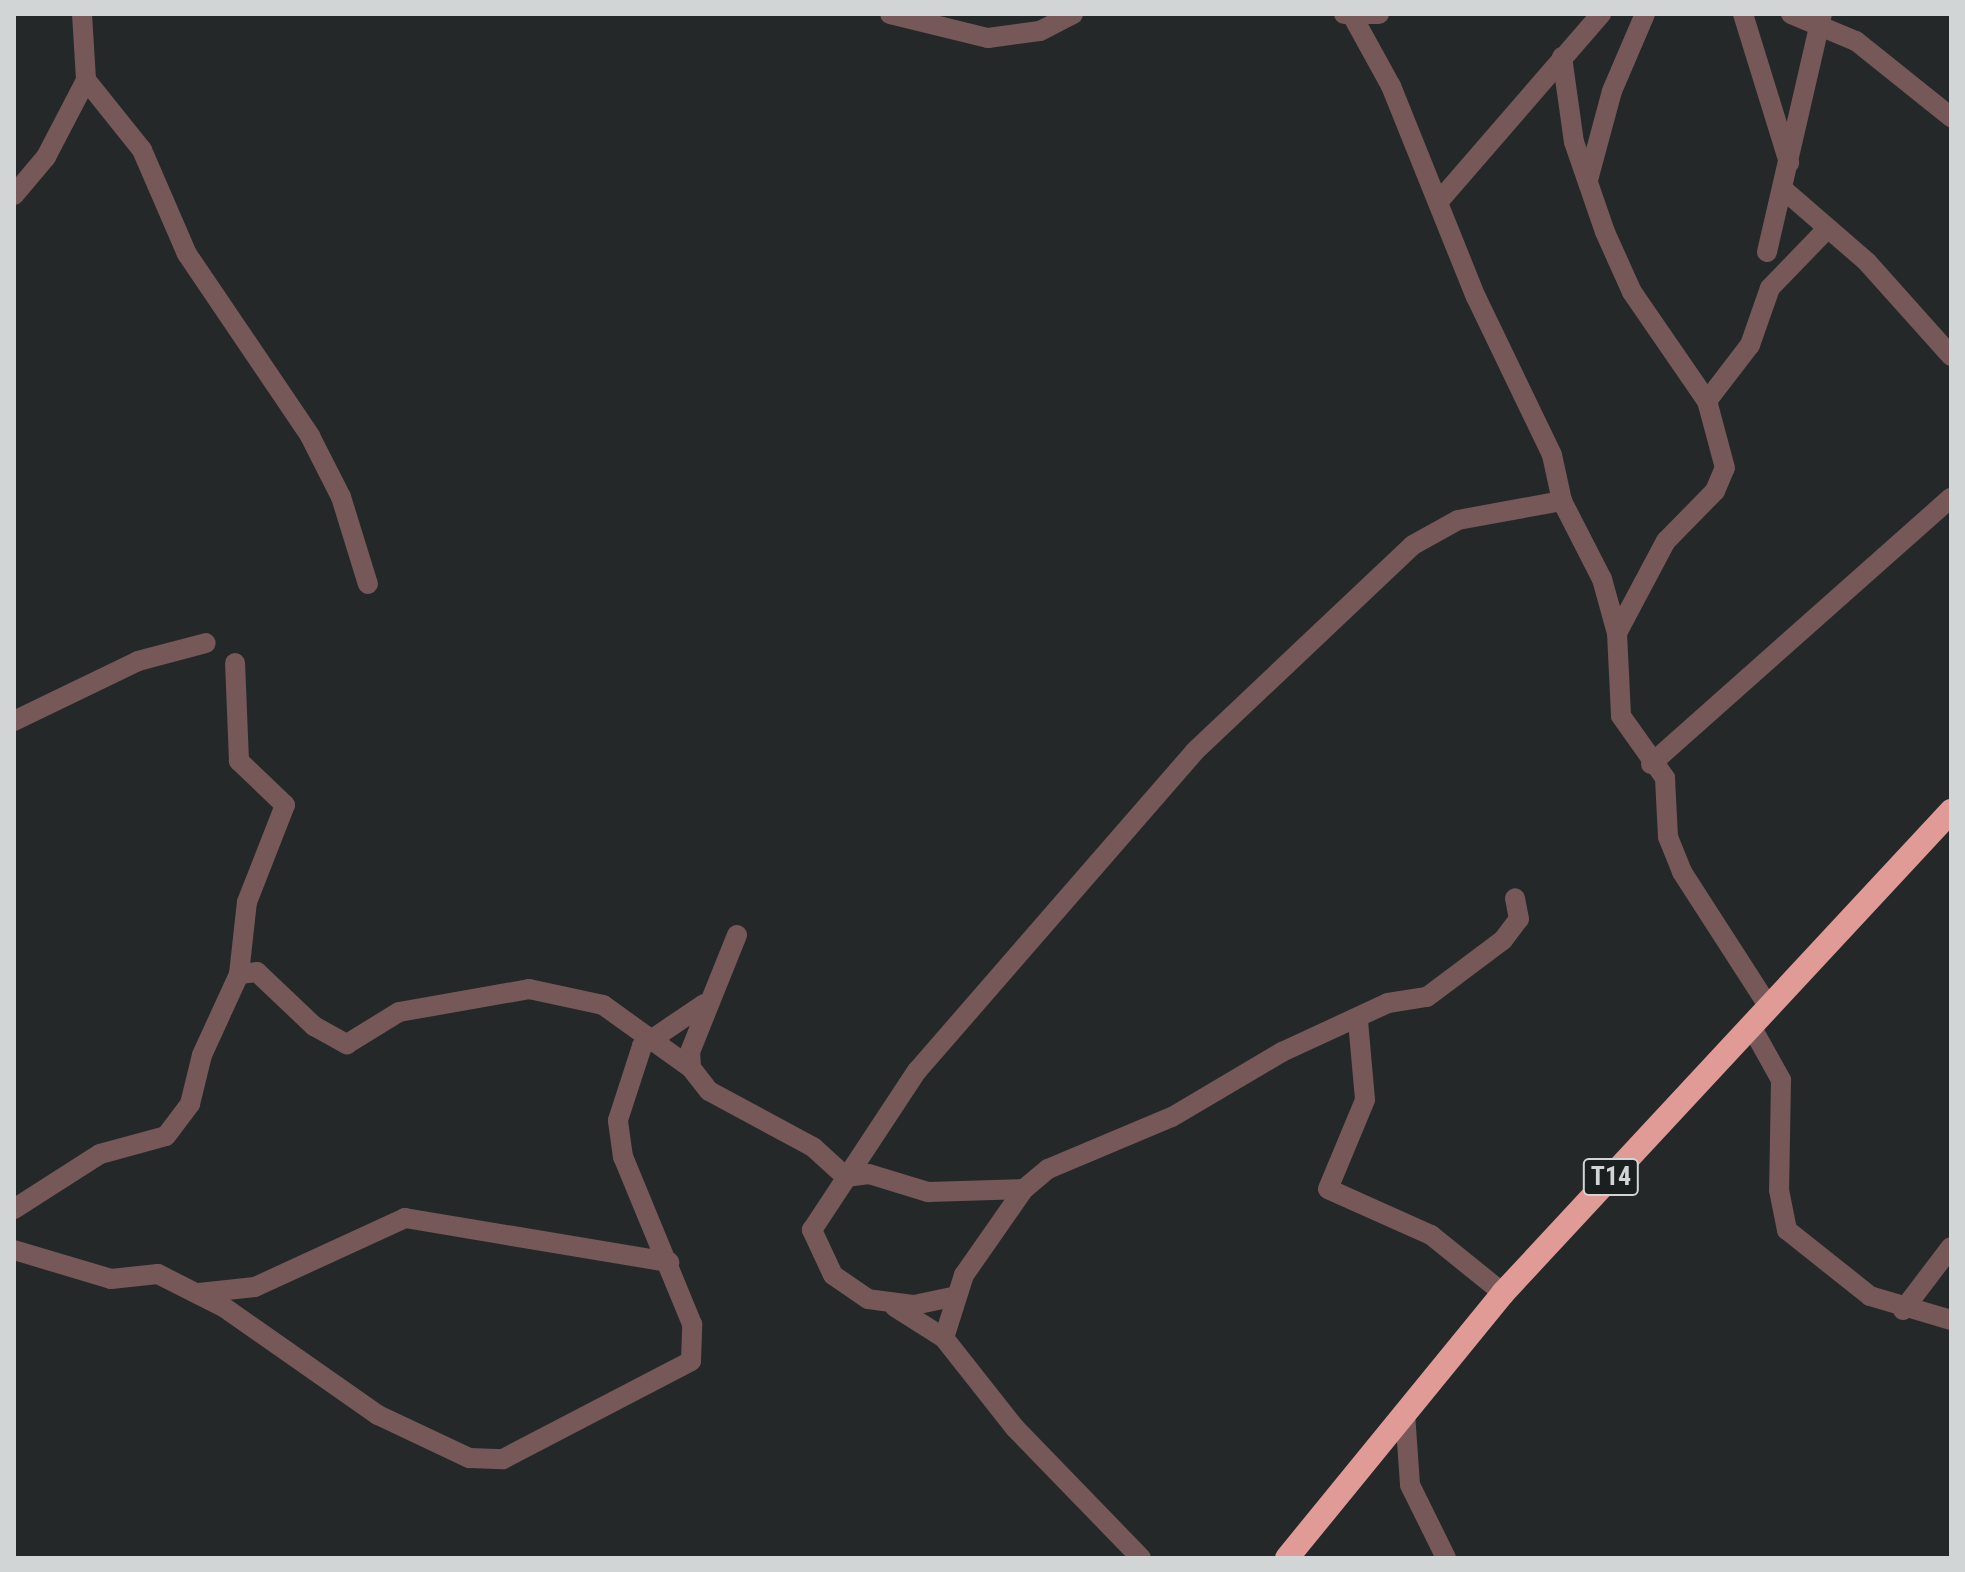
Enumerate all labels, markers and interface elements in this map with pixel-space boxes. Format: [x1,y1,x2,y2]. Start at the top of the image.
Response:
road number: T14 [1581,1155,1641,1199]

